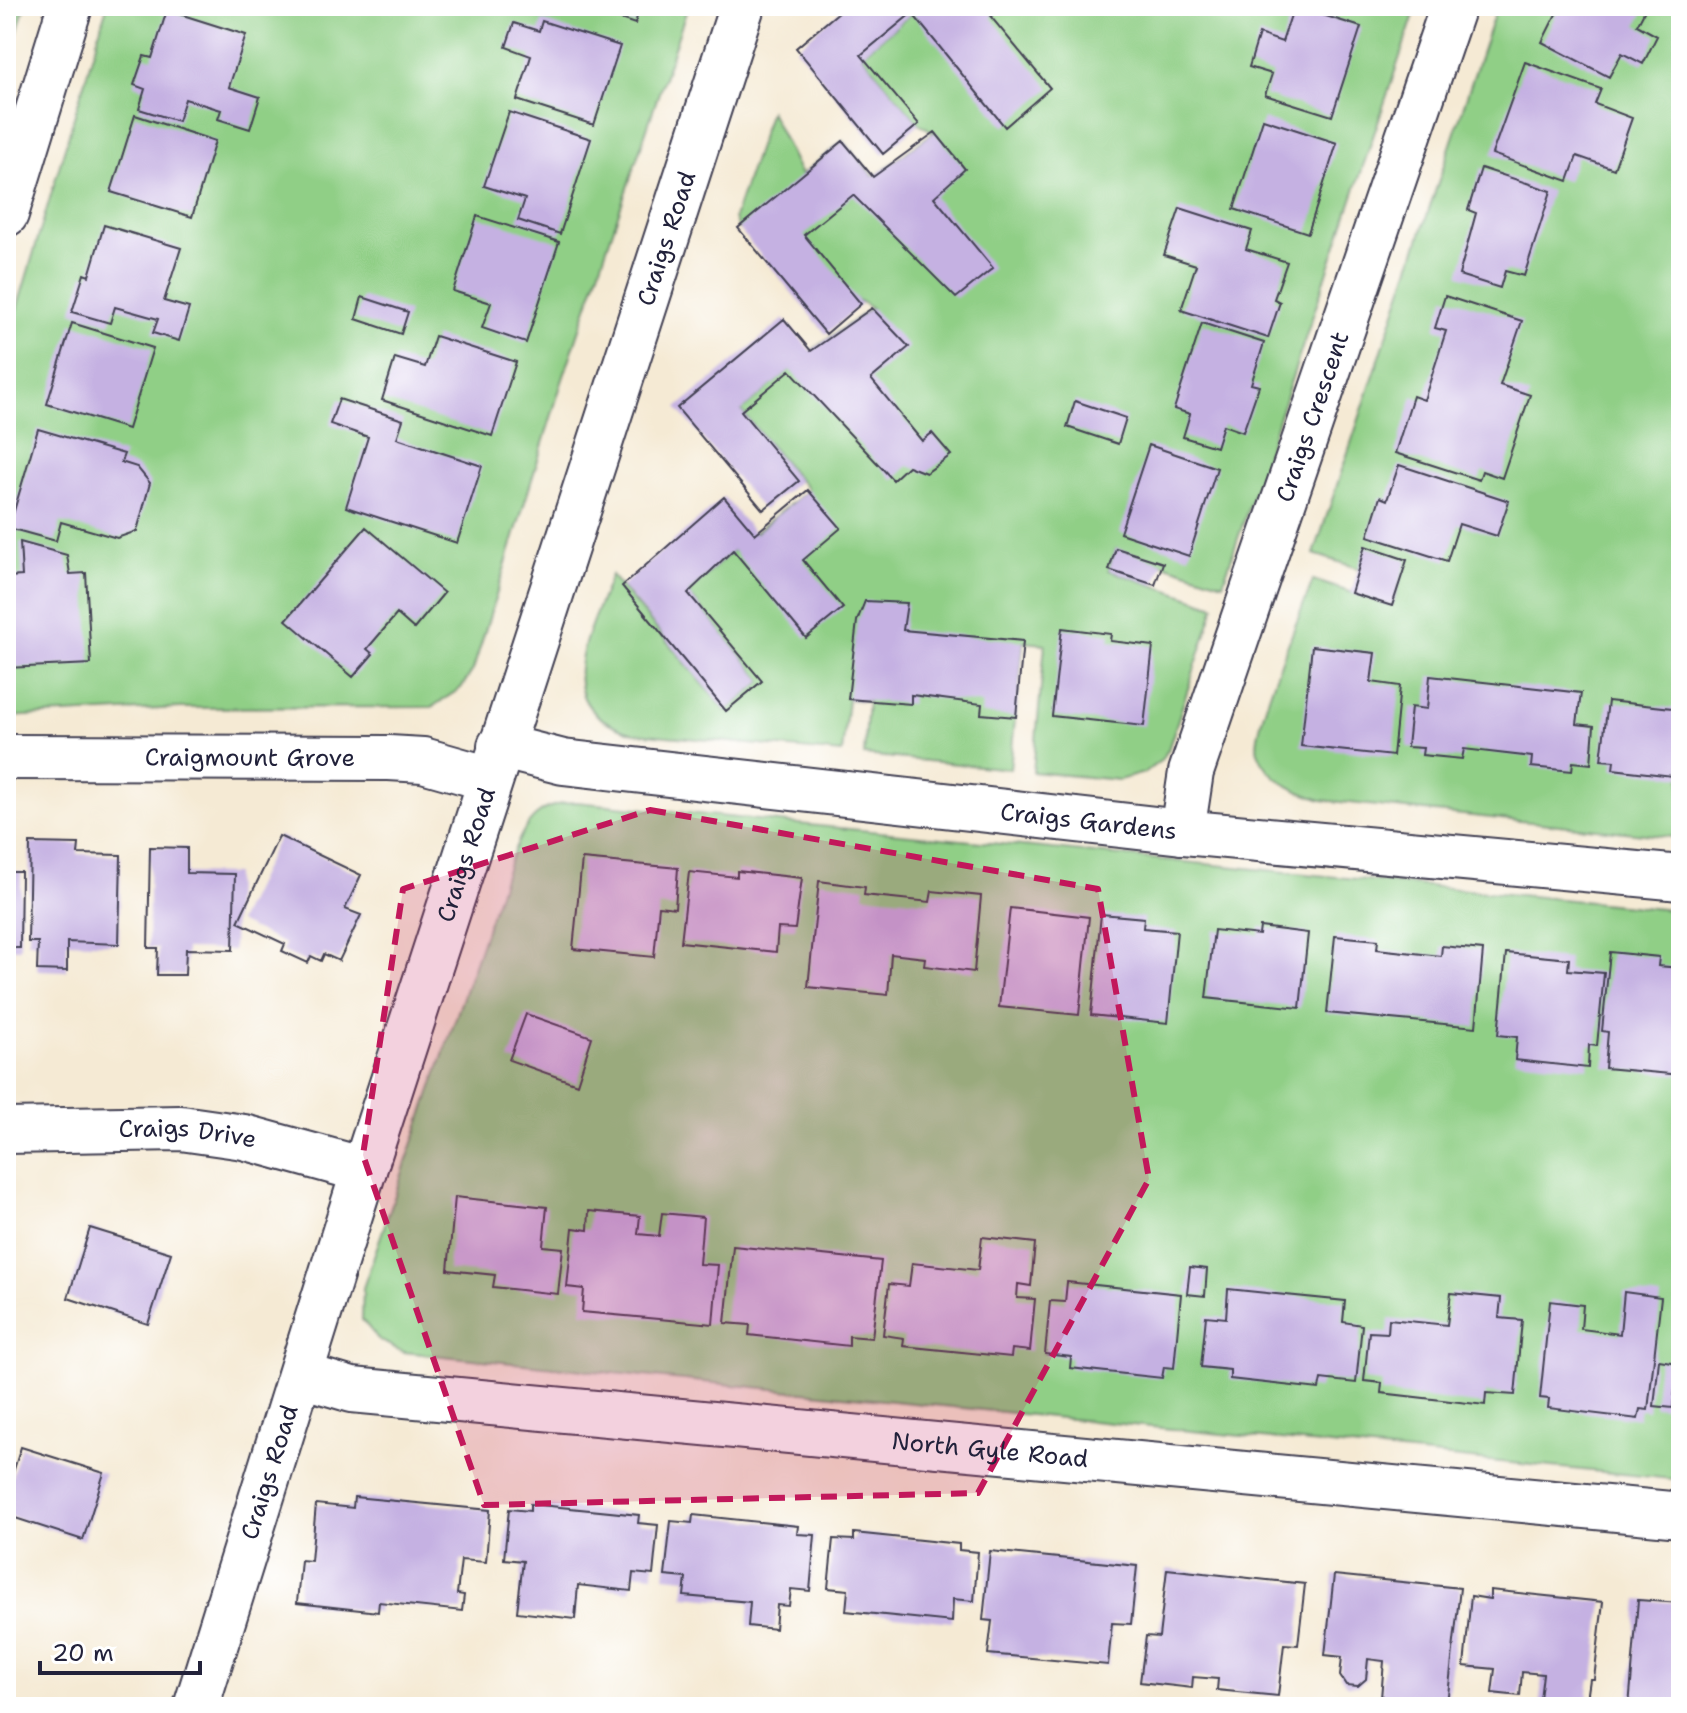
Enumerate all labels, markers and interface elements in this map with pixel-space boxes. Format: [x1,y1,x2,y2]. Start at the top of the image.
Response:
street label: Craigs Road [630,167,703,310]
street label: Craigs Crescent [1268,327,1356,506]
street label: Craigmount Grove [145,741,355,774]
street label: Craigs Road [430,783,503,926]
street label: Craigs Gardens [999,796,1179,847]
street label: Craigs Drive [118,1112,260,1156]
street label: Craigs Road [233,1401,306,1544]
street label: North Gyle Road [890,1425,1090,1475]
scale bar [40,1625,200,1675]
text: 20 m [52,1637,114,1669]

